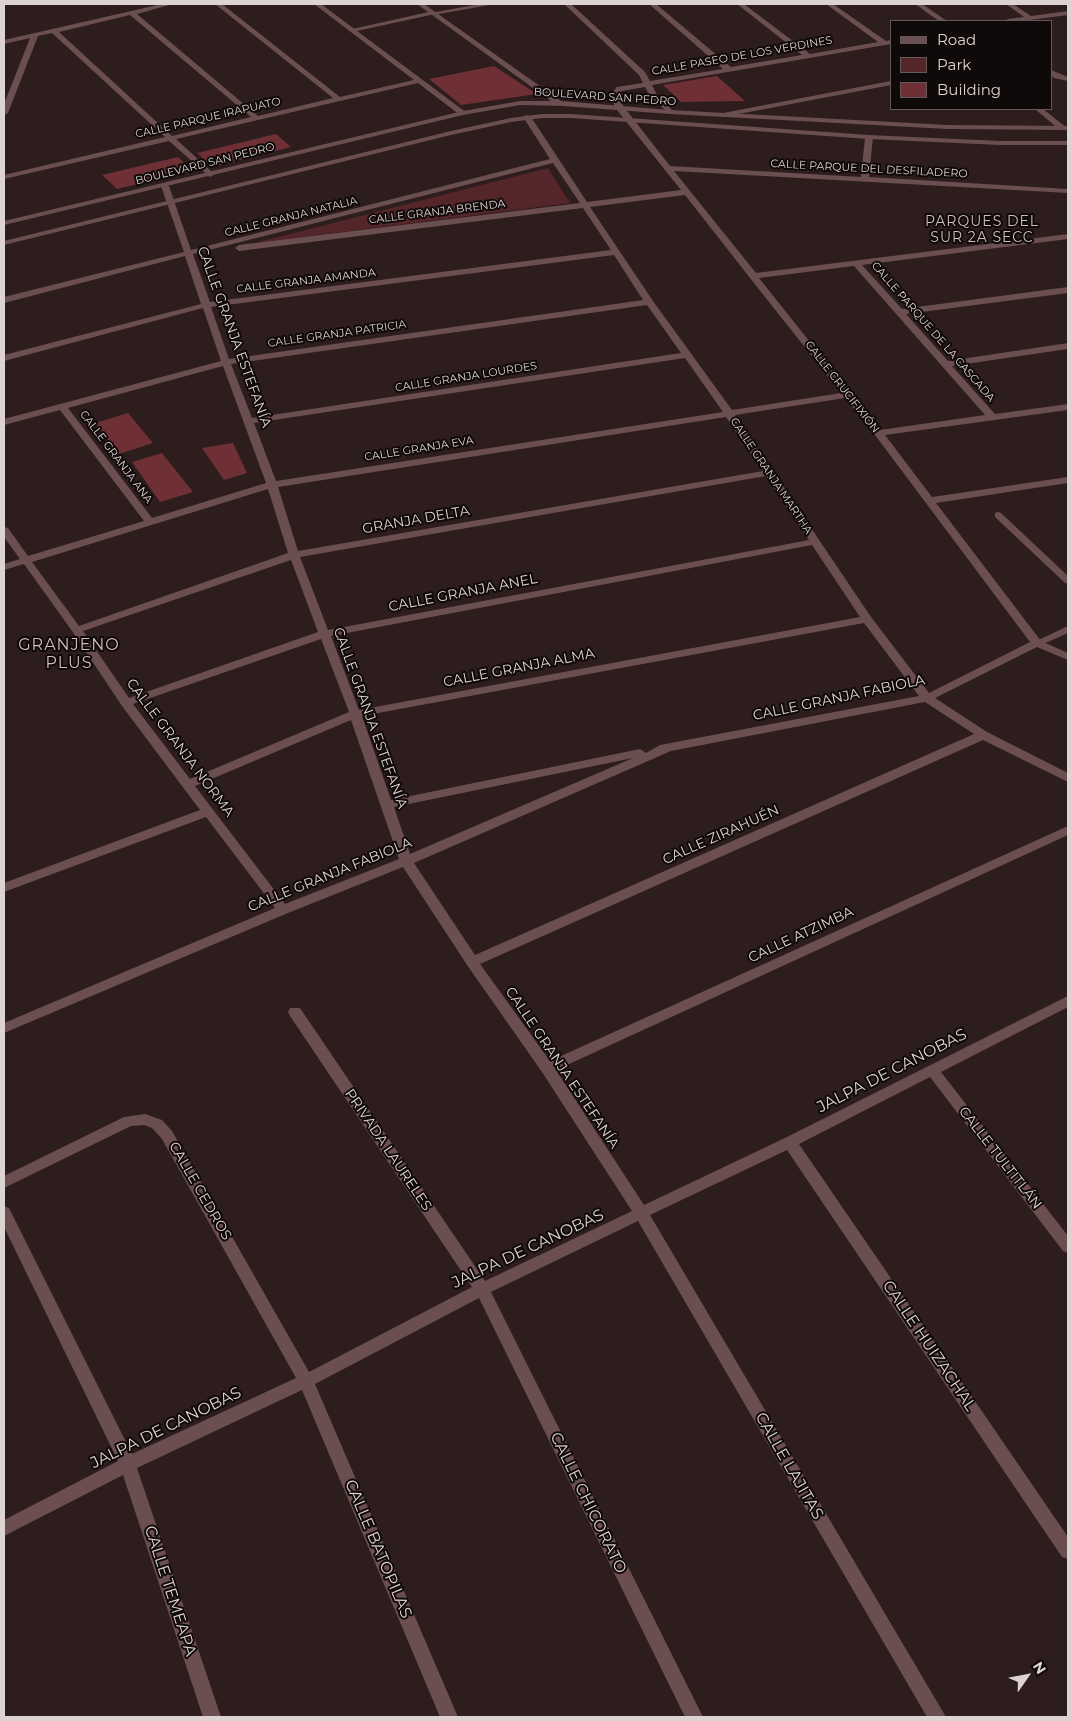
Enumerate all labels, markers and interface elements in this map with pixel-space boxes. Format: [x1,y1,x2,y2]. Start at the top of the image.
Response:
legend [890,20,1052,110]
text: Road [937,30,976,49]
street label: CALLE PASEO DE LOS VERDINES [651,34,833,78]
text: Park [937,55,971,74]
text: Building [937,80,1001,99]
street label: BOULEVARD SAN PEDRO [533,85,677,109]
street label: CALLE PARQUE IRAPUATO [134,95,282,141]
street label: BOULEVARD SAN PEDRO [134,140,276,188]
street label: CALLE PARQUE DEL DESFILADERO [770,157,968,181]
street label: CALLE GRANJA NATALIA [223,194,359,240]
street label: CALLE GRANJA BRENDA [368,197,506,227]
district label: PARQUES DEL SUR 2A SECC [924,214,1040,246]
street label: CALLE GRANJA ESTEFANÍA [193,244,275,430]
street label: CALLE PARQUE DE LA CASCADA [869,259,997,405]
street label: CALLE GRANJA AMANDA [236,266,376,296]
street label: CALLE GRANJA PATRICIA [267,318,407,350]
street label: CALLE CRUCIFIXIÓN [802,338,882,436]
street label: CALLE GRANJA LOURDES [394,359,538,395]
street label: CALLE GRANJA ANA [77,408,155,506]
street label: CALLE GRANJA MARTHA [727,415,815,537]
street label: CALLE GRANJA EVA [363,434,475,464]
street label: GRANJA DELTA [361,502,471,538]
street label: CALLE GRANJA ANEL [387,570,539,616]
street label: CALLE GRANJA ESTEFANÍA [329,625,411,811]
district label: GRANJENO PLUS [17,635,121,673]
street label: CALLE GRANJA ALMA [442,645,596,691]
street label: CALLE GRANJA FABIOLA [751,672,927,724]
street label: CALLE GRANJA NORMA [123,676,237,820]
street label: CALLE ZIRAHUÉN [660,802,782,868]
street label: CALLE GRANJA FABIOLA [246,834,414,916]
street label: CALLE ATZIMBA [746,903,856,967]
street label: CALLE GRANJA ESTEFANÍA [502,984,622,1152]
street label: JALPA DE CANOBAS [814,1025,970,1117]
street label: PRIVADA LAURELES [341,1086,435,1214]
street label: CALLE TULTITLÁN [955,1103,1045,1213]
street label: CALLE CEDROS [165,1139,235,1243]
street label: JALPA DE CANOBAS [449,1205,607,1293]
street label: CALLE HUIZACHAL [878,1277,980,1415]
street label: JALPA DE CANOBAS [87,1383,245,1473]
street label: CALLE LAJITAS [751,1409,827,1523]
street label: CALLE CHICORATO [545,1429,631,1577]
street label: CALLE BATOPILAS [340,1477,416,1621]
street label: CALLE TEMEAPA [140,1523,200,1659]
north arrow [1002,1651,1052,1701]
text: N [1029,1658,1050,1677]

